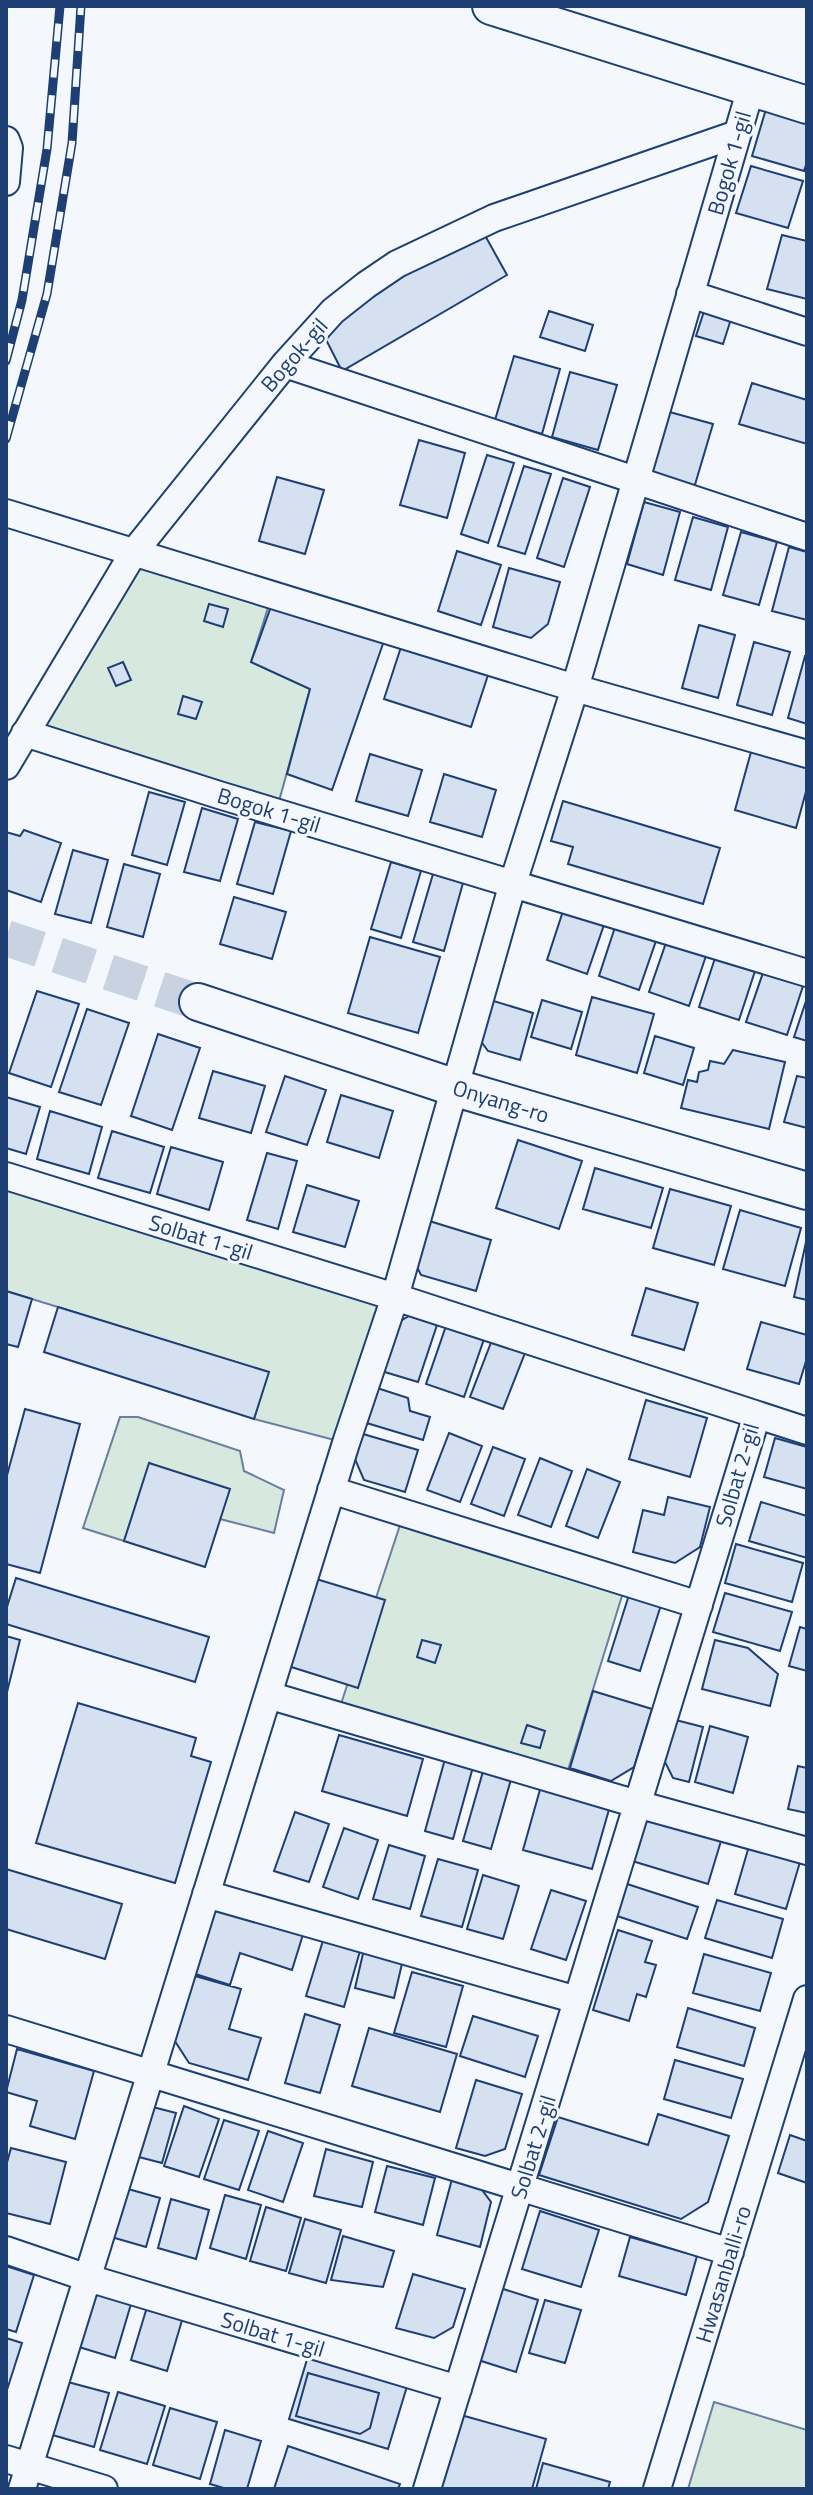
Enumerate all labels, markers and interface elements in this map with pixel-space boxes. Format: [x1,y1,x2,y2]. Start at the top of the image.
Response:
street label: Bogok 1-gil [698,107,760,219]
street label: Bogok-gil [252,310,336,400]
street label: Bogok 1-gil [213,778,325,842]
street label: Onyang-ro [449,1070,553,1132]
street label: Solbat 1-gil [145,1205,257,1269]
street label: Solbat 2-gil [706,1419,768,1531]
street label: Solbat 2-gil [501,2091,565,2203]
street label: Hwasanballi-ro [686,2201,760,2347]
street label: Solbat 1-gil [217,2302,329,2366]

